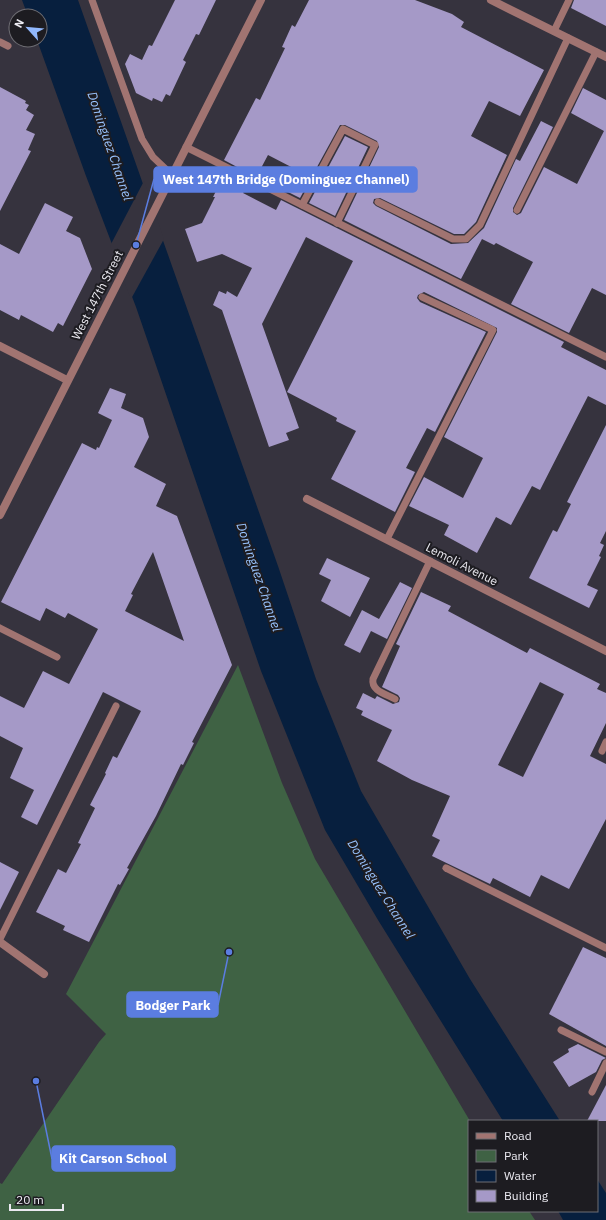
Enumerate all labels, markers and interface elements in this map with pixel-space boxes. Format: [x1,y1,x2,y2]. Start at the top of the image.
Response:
north arrow [8,8,48,48]
text: N [11,17,27,30]
water label: Dominguez Channel [83,89,137,203]
callout: West 147th Bridge (Dominguez Channel) [154,167,417,192]
text: West 147th Bridge (Dominguez Channel) [163,171,409,188]
street label: West 147th Street [68,248,126,342]
water label: Dominguez Channel [232,520,286,634]
street label: Lemoli Avenue [423,539,501,589]
water label: Dominguez Channel [344,836,419,942]
callout: Bodger Park [127,992,218,1017]
text: Bodger Park [135,997,211,1014]
legend [468,1120,598,1212]
text: Road [504,1128,532,1143]
callout: Kit Carson School [52,1146,175,1171]
text: Park [504,1148,529,1163]
text: Kit Carson School [59,1150,167,1167]
text: Water [504,1168,537,1183]
scale bar [10,1186,63,1212]
text: Building [504,1188,549,1203]
text: 20 m [16,1192,44,1207]

